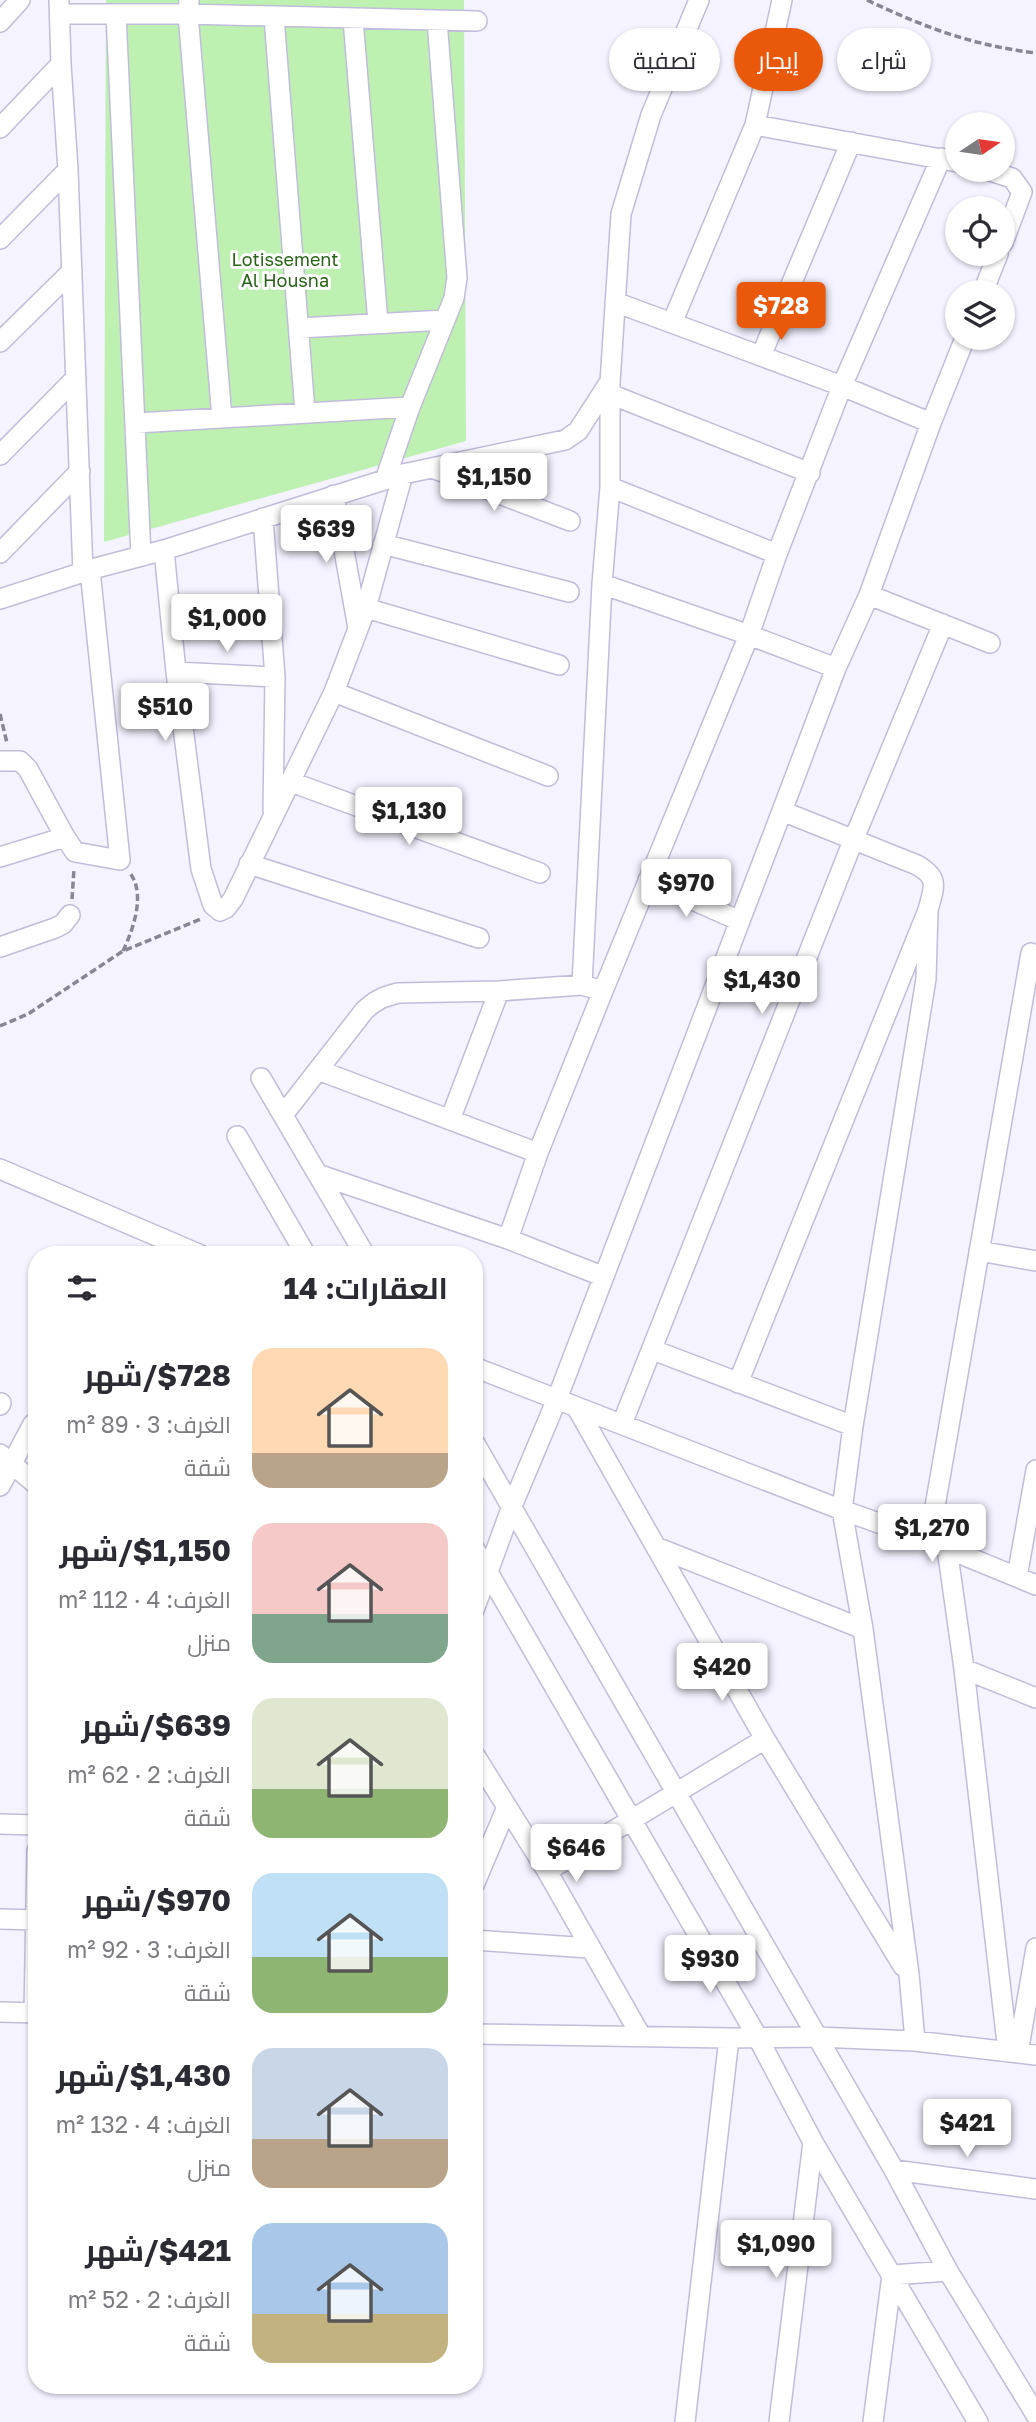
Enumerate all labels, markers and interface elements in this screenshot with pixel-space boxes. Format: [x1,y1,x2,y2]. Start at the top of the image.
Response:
chip: تصفية [609,28,720,91]
chip: إيجار [734,28,823,91]
chip: شراء [837,28,931,91]
north arrow [945,112,1015,182]
map controls [945,112,1015,350]
button: locate [945,196,1015,266]
park label: Lotissement Al Housna [232,248,338,291]
button: layers [945,280,1015,350]
pin: $728 [740,282,822,342]
text: $728 [753,291,809,319]
pin: $1,150 [437,454,551,513]
text: $1,150 [456,462,532,490]
pin: $639 [285,505,367,565]
text: $639 [297,514,355,542]
pin: $1,000 [170,594,284,654]
text: $1,000 [187,603,267,631]
pin: $510 [124,684,206,743]
text: $510 [137,692,193,720]
pin: $1,130 [352,788,466,847]
text: $1,130 [371,796,447,824]
pin: $970 [645,860,727,919]
text: $970 [657,868,715,896]
pin: $1,430 [705,956,819,1016]
text: $1,430 [723,965,801,993]
icon: filters [63,1269,101,1307]
text: العقارات: 14 [283,1270,448,1306]
text: $728/شهر [84,1357,231,1393]
icon: home [308,1376,392,1460]
text: الغرف: 3 · 89 m² [66,1410,231,1438]
text: شقة [184,1453,231,1481]
pin: $1,270 [875,1504,989,1564]
text: $1,270 [894,1513,970,1541]
text: $1,150/شهر [60,1532,231,1568]
icon: home [308,1551,392,1635]
text: الغرف: 4 · 112 m² [58,1585,231,1613]
text: منزل [187,1628,231,1656]
pin: $420 [681,1644,763,1703]
text: $420 [693,1652,751,1680]
text: $639/شهر [81,1707,231,1743]
icon: home [308,1726,392,1810]
text: الغرف: 2 · 62 m² [67,1760,231,1788]
text: شقة [184,1803,231,1831]
pin: $646 [535,1825,617,1884]
text: $646 [547,1833,606,1861]
text: $970/شهر [83,1882,231,1918]
icon: home [308,1901,392,1985]
text: الغرف: 3 · 92 m² [67,1935,231,1963]
pin: $930 [669,1936,751,1995]
text: $930 [681,1944,740,1972]
text: شقة [184,1978,231,2006]
text: $1,430/شهر [56,2057,231,2093]
icon: home [308,2076,392,2160]
pin: $421 [926,2100,1008,2159]
text: $421 [939,2108,995,2136]
text: الغرف: 4 · 132 m² [56,2110,231,2138]
text: منزل [187,2153,231,2181]
pin: $1,090 [719,2220,833,2280]
text: $1,090 [736,2229,816,2257]
text: $421/شهر [85,2232,231,2268]
icon: home [308,2251,392,2335]
text: الغرف: 2 · 52 m² [68,2285,231,2313]
text: شقة [184,2328,231,2356]

